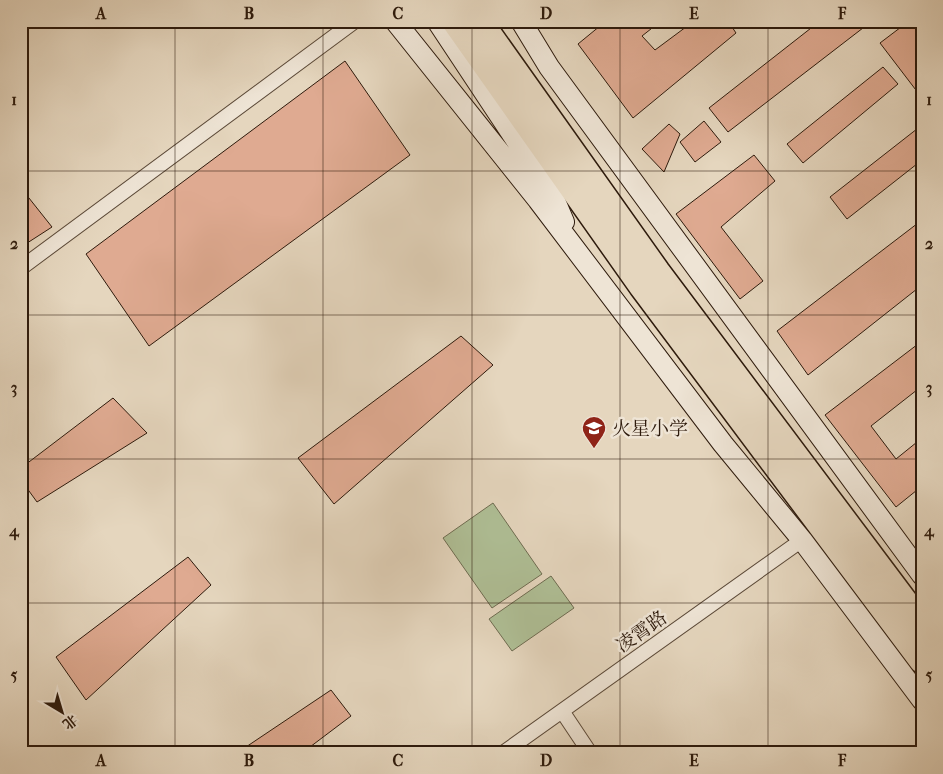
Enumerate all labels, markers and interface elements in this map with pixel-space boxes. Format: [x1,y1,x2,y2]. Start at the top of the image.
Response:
text: A [95,4,107,23]
text: B [244,4,254,23]
text: C [393,4,404,23]
text: D [540,4,552,23]
text: E [689,4,699,23]
text: F [837,4,847,23]
text: 1 [11,90,17,109]
text: 1 [926,90,932,109]
text: 2 [10,234,18,253]
text: 2 [925,234,933,253]
text: 3 [11,378,17,398]
text: 3 [926,378,932,398]
school or university icon: 火星小学 [581,415,607,449]
place label: 火星小学 [612,418,688,440]
text: 4 [8,521,20,541]
text: 4 [923,521,935,541]
street label: 凌霄路 [612,606,671,657]
text: 5 [11,665,18,684]
text: 5 [926,665,933,684]
north arrow [38,686,88,736]
text: 北 [59,711,80,733]
text: A [95,751,107,770]
text: B [244,751,254,770]
text: C [393,751,404,770]
text: D [540,751,552,770]
text: E [689,751,699,770]
text: F [837,751,847,770]

